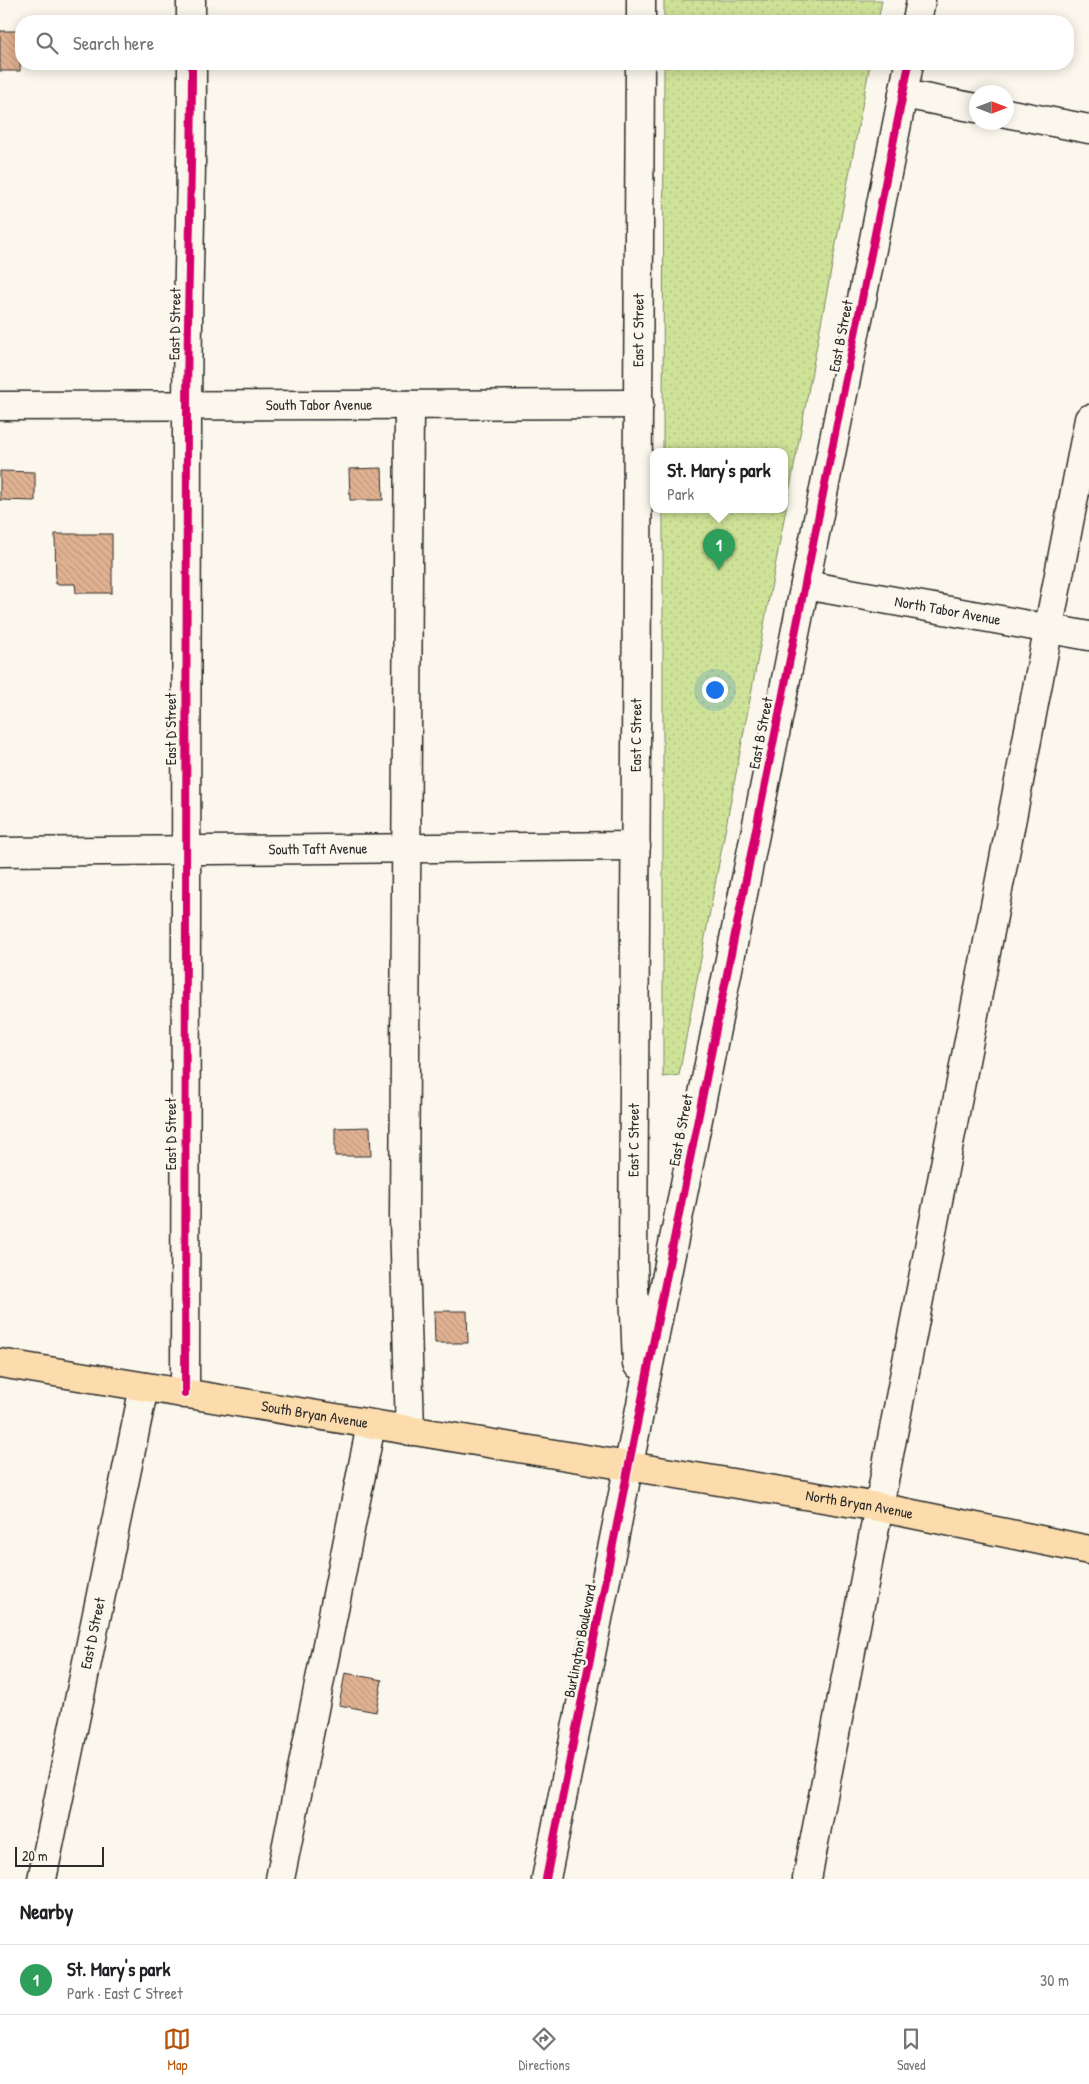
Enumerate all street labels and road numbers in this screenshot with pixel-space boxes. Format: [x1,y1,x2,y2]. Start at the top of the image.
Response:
street label: East D Street [163,287,186,360]
street label: East C Street [627,292,649,367]
street label: East B Street [823,297,858,374]
street label: South Tabor Avenue [266,394,372,415]
street label: North Tabor Avenue [893,590,1002,630]
street label: East D Street [160,692,181,765]
street label: East B Street [743,694,778,771]
street label: East C Street [625,697,646,772]
street label: South Taft Avenue [268,838,368,859]
street label: East B Street [663,1091,698,1168]
street label: East D Street [160,1097,181,1170]
street label: East C Street [623,1102,644,1177]
street label: South Bryan Avenue [260,1395,370,1433]
street label: North Bryan Avenue [804,1484,915,1524]
street label: Burlington Boulevard [558,1582,601,1699]
street label: East D Street [75,1595,110,1671]

